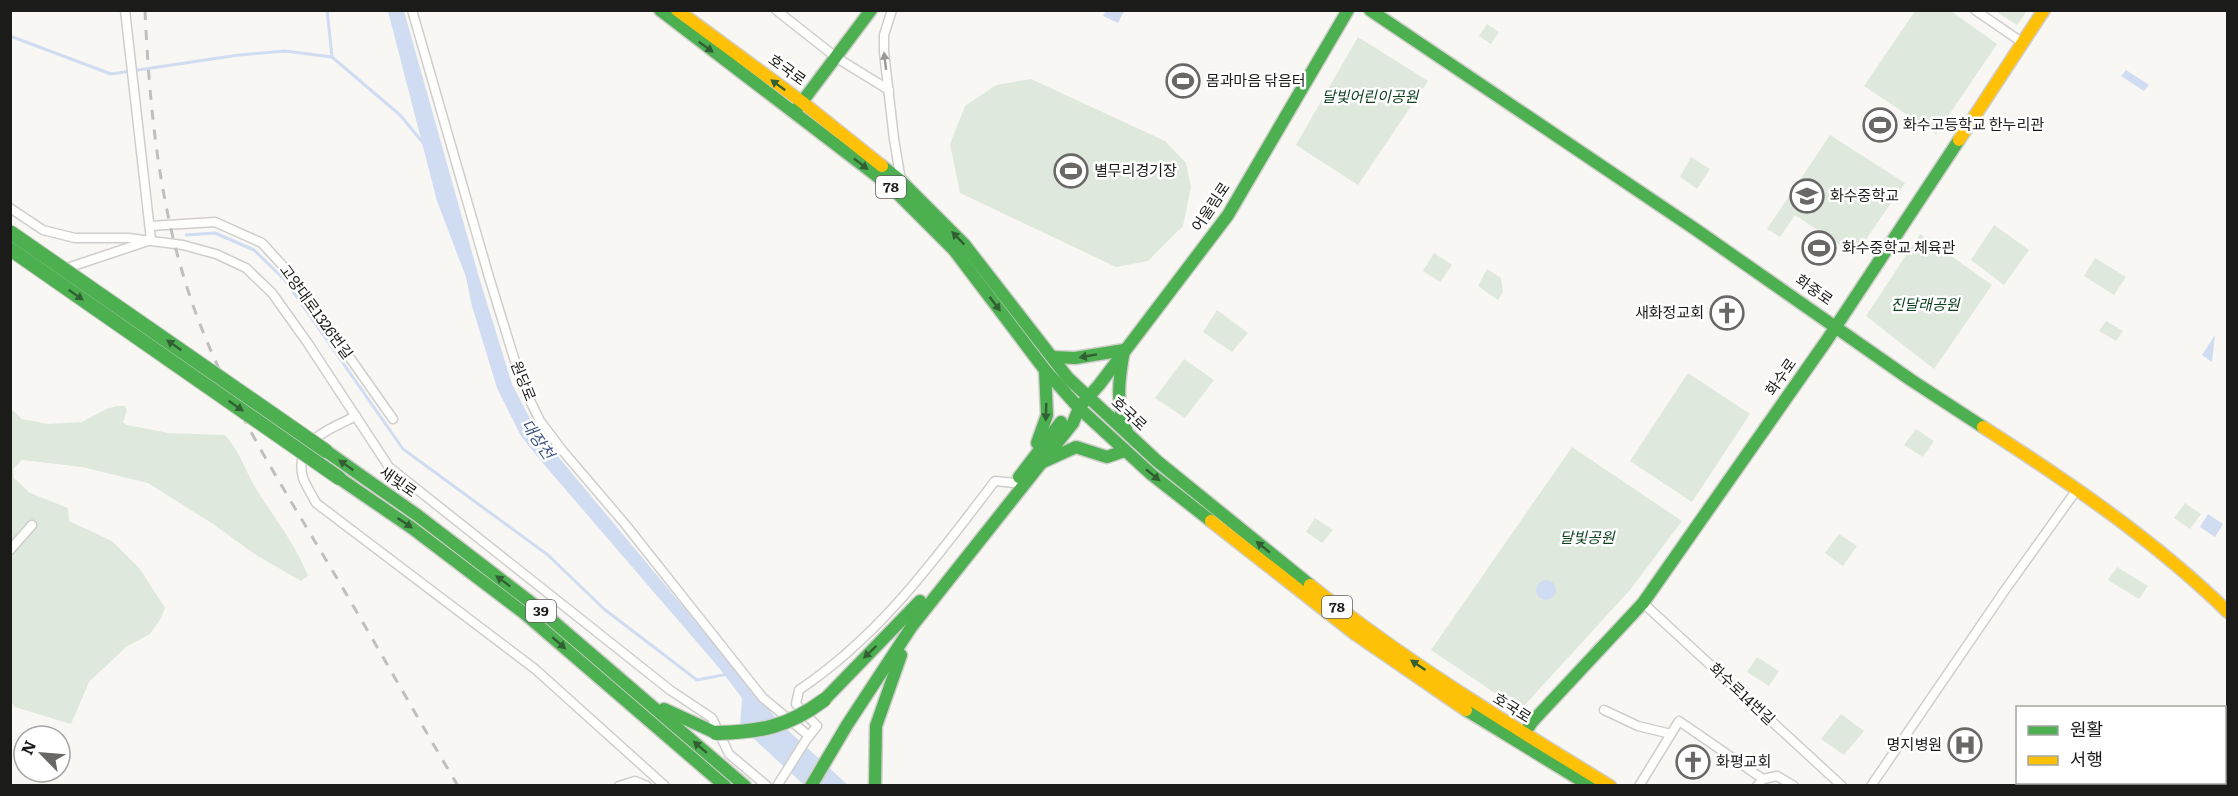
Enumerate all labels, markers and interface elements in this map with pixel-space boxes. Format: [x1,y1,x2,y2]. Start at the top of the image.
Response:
one-way arrow [698,40,713,52]
street label: 호국로 [764,47,811,90]
one-way arrow [880,51,890,70]
sports icon: 몸과마음 닦음터 [1165,63,1201,99]
place label: 몸과마음 닦음터 [1206,68,1306,91]
one-way arrow [771,79,787,91]
park label: 달빛어린이공원 [1322,84,1419,107]
sports icon: 화수고등학교 한누리관 [1862,107,1898,143]
place label: 화수고등학교 한누리관 [1903,112,2044,135]
sports icon: 별무리경기장 [1053,153,1089,189]
one-way arrow [853,158,869,170]
place label: 별무리경기장 [1094,158,1177,181]
road number: 78 [876,176,906,198]
street label: 어울림로 [1185,177,1235,235]
school or university icon: 화수중학교 [1789,178,1825,214]
place label: 화수중학교 [1830,183,1899,206]
sports icon: 화수중학교 체육관 [1801,230,1837,266]
one-way arrow [952,232,966,246]
place label: 화수중학교 체육관 [1842,235,1956,258]
street label: 고양대로1326번길 [275,259,360,363]
street label: 화중로 [1791,267,1838,310]
one-way arrow [67,289,83,301]
park label: 진달래공원 [1890,292,1961,315]
church icon: 새화정교회 [1709,295,1745,331]
one-way arrow [989,297,1001,312]
place label: 새화정교회 [1635,300,1704,323]
one-way arrow [166,340,182,351]
one-way arrow [1078,352,1097,361]
street label: 화수로 [1758,353,1801,400]
street label: 원당로 [506,357,543,404]
street label: 호국로 [1107,390,1153,435]
one-way arrow [227,400,243,412]
one-way arrow [1041,403,1050,422]
water label: 대장천 [516,413,563,465]
street label: 새빛로 [375,459,422,502]
one-way arrow [339,460,354,472]
one-way arrow [1145,468,1160,481]
one-way arrow [397,517,413,528]
park label: 달빛공원 [1559,525,1616,548]
one-way arrow [1255,540,1271,553]
one-way arrow [496,576,511,588]
road number: 78 [1322,596,1352,618]
road number: 39 [526,600,556,622]
one-way arrow [551,636,566,649]
one-way arrow [862,645,877,659]
street label: 화수로14번길 [1705,656,1781,730]
one-way arrow [1410,660,1426,671]
street label: 호국로 [1489,686,1536,727]
legend [2016,706,2226,784]
text: 원활 [2070,715,2103,742]
north arrow [12,724,72,784]
hospital icon: 명지병원 [1947,727,1983,763]
place label: 명지병원 [1887,732,1942,755]
text: N [14,736,41,758]
one-way arrow [693,741,708,754]
church icon: 화평교회 [1675,744,1711,780]
text: 서행 [2070,745,2103,772]
place label: 화평교회 [1716,749,1771,772]

